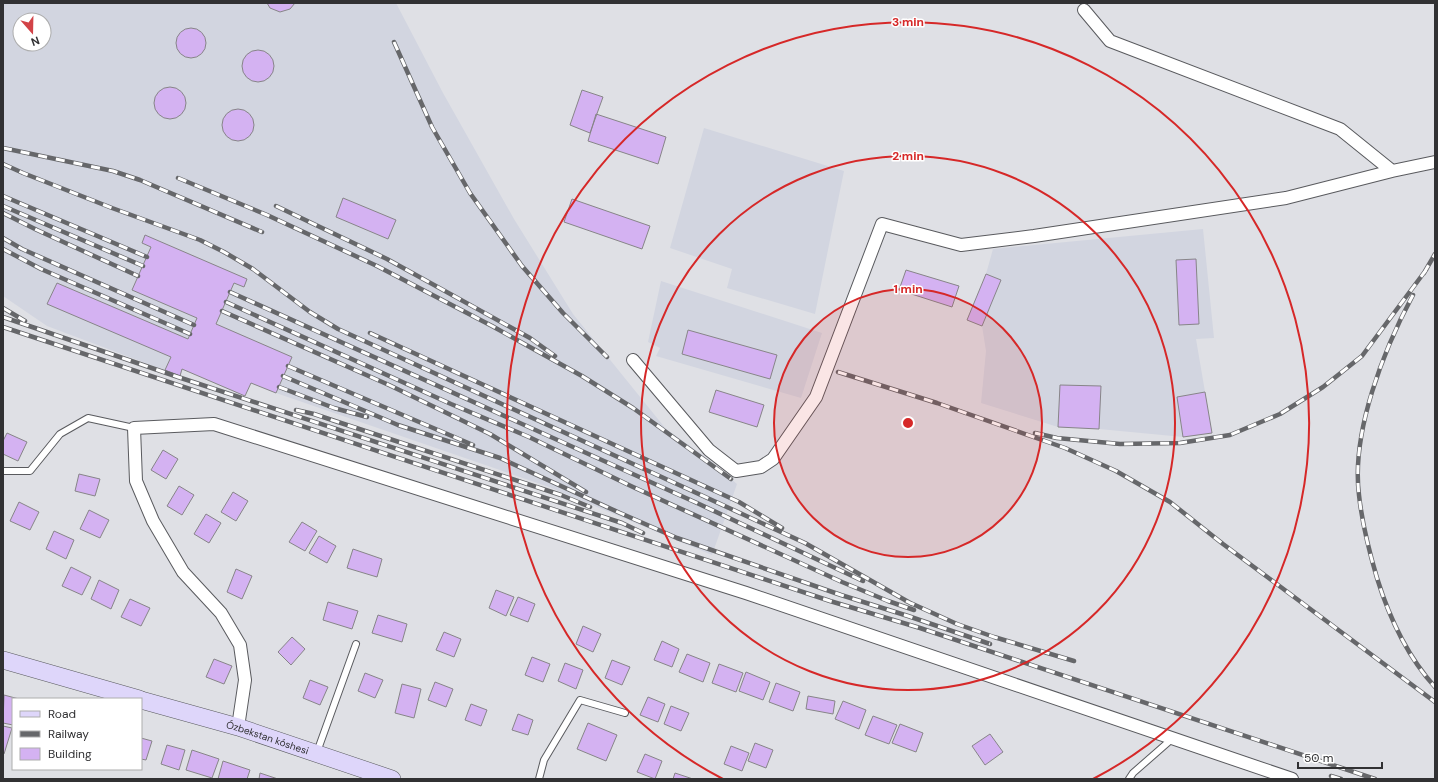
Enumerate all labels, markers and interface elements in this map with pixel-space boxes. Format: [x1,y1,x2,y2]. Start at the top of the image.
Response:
north arrow [12,12,52,52]
text: 3 min [892,14,924,30]
text: N [29,33,42,49]
text: 2 min [892,148,924,164]
text: 1 min [893,281,923,297]
centre of rings [901,416,915,430]
legend [12,698,142,770]
text: Road [48,706,76,722]
street label: Ózbekstan kóshesi [225,718,310,757]
text: Railway [48,726,89,742]
scale bar [1298,744,1382,770]
text: Building [48,746,92,762]
text: 50 m [1304,750,1333,766]

